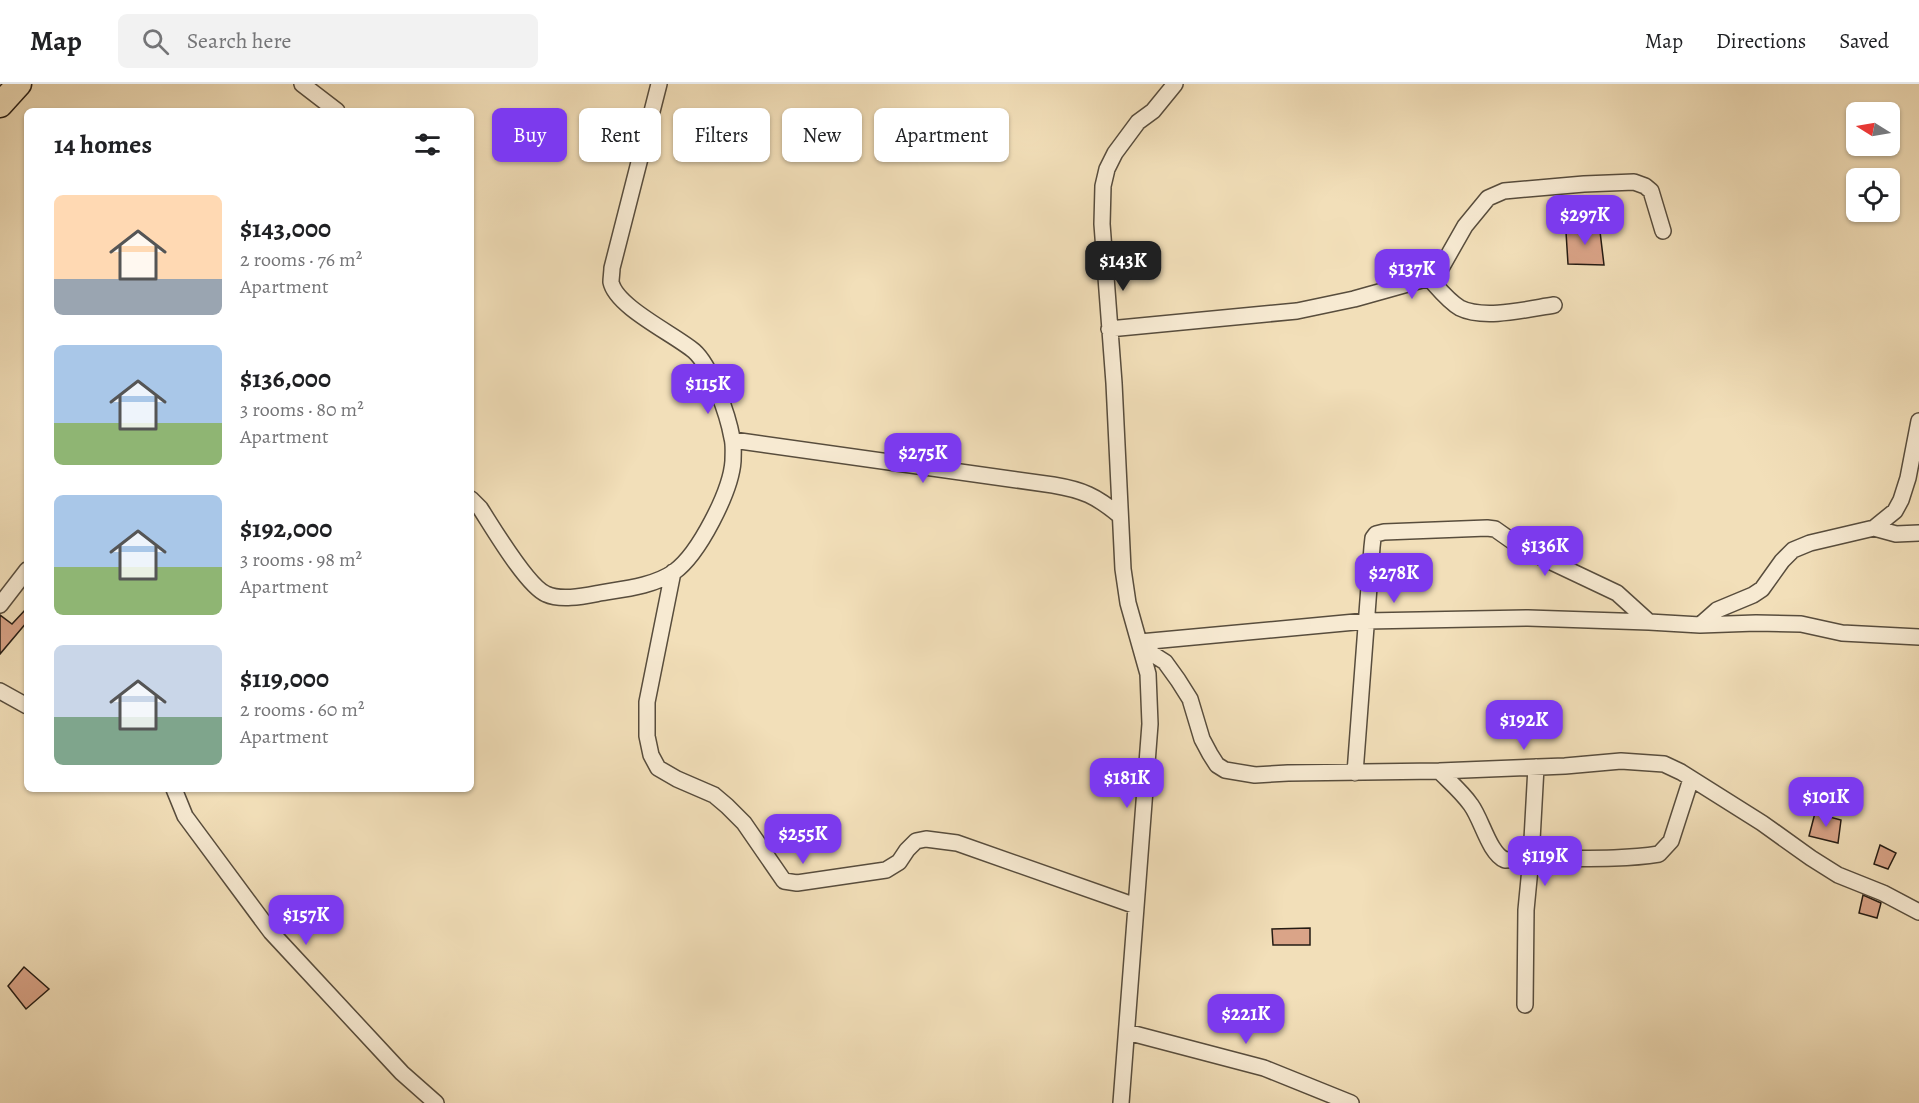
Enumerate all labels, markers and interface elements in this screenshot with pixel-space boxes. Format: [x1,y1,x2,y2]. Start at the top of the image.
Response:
search box [118,14,538,68]
text: Map [30,22,82,60]
icon: search [139,25,172,58]
text: Search here [187,26,291,56]
text: Map [1645,27,1683,55]
text: Directions [1716,27,1806,55]
text: Saved [1839,27,1889,55]
north arrow [1846,102,1900,156]
map controls [1846,102,1900,222]
chip: Buy [492,108,567,162]
chip: Rent [579,108,661,162]
chip: Filters [673,108,770,162]
chip: New [782,108,862,162]
chip: Apartment [874,108,1009,162]
text: 14 homes [54,127,152,162]
icon: filters [411,128,444,161]
button: locate [1846,168,1900,222]
pin: $297K [1543,195,1627,246]
text: $297K [1560,201,1610,228]
text: $143,000 [240,211,331,246]
icon: home [102,219,174,291]
pin: $143K [1081,241,1165,292]
text: 2 rooms · 76 m² [240,246,362,273]
text: $143K [1099,247,1147,274]
pin: $137K [1370,249,1454,300]
text: $137K [1389,255,1435,282]
text: Apartment [240,273,329,300]
text: $136,000 [240,361,331,396]
pin: $115K [666,364,750,415]
icon: home [102,369,174,441]
text: $115K [685,370,731,397]
text: 3 rooms · 80 m² [240,396,364,423]
text: Apartment [240,423,329,450]
pin: $275K [881,433,965,484]
text: $275K [898,439,948,466]
text: $192,000 [240,511,332,546]
icon: home [102,519,174,591]
pin: $136K [1503,526,1587,577]
text: $136K [1521,532,1569,559]
text: 3 rooms · 98 m² [240,546,362,573]
pin: $278K [1352,553,1436,604]
text: $278K [1369,559,1419,586]
text: Apartment [240,573,329,600]
text: $119,000 [240,661,329,696]
icon: home [102,669,174,741]
text: 2 rooms · 60 m² [240,696,364,723]
pin: $192K [1482,700,1566,751]
text: $192K [1500,706,1548,733]
text: Apartment [240,723,329,750]
pin: $181K [1085,758,1169,809]
text: $181K [1104,764,1150,791]
pin: $101K [1784,777,1868,828]
text: $101K [1803,783,1849,810]
pin: $255K [761,814,845,865]
text: $255K [778,820,828,847]
pin: $119K [1503,836,1587,887]
text: $119K [1522,842,1568,869]
pin: $157K [264,895,348,946]
text: $157K [283,901,329,928]
pin: $221K [1204,994,1288,1045]
text: $221K [1222,1000,1270,1027]

